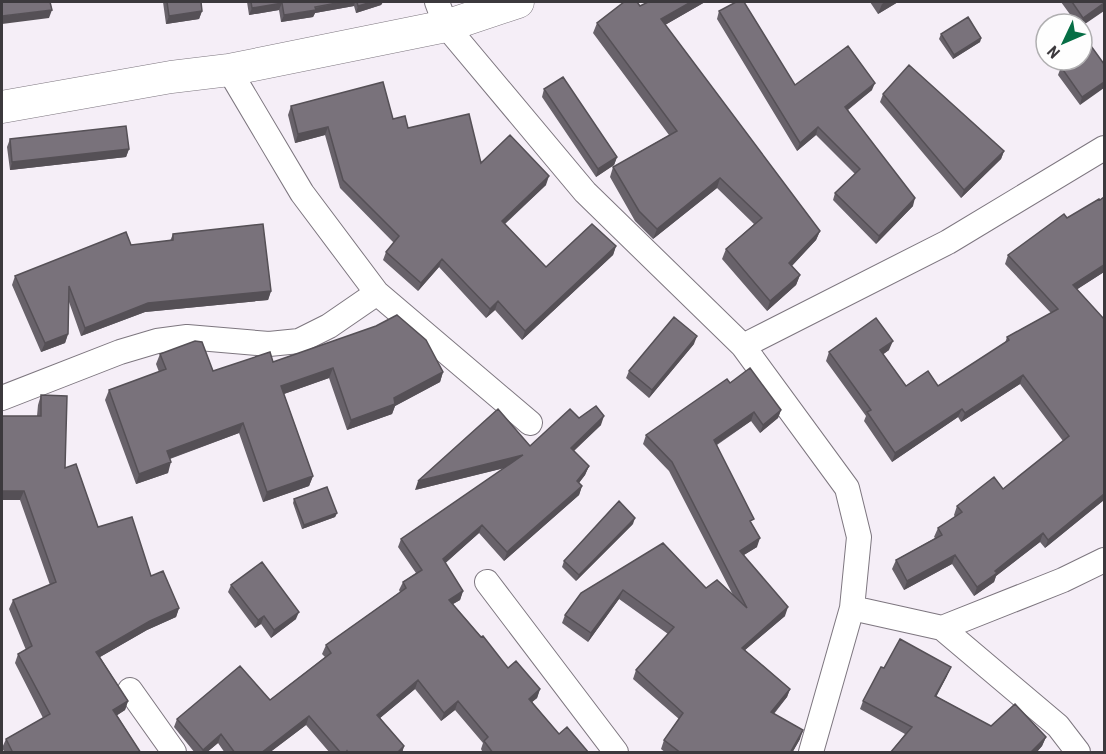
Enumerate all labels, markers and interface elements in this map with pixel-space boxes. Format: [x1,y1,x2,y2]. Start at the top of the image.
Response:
north arrow [1034,12,1094,72]
text: N [1043,42,1064,62]

